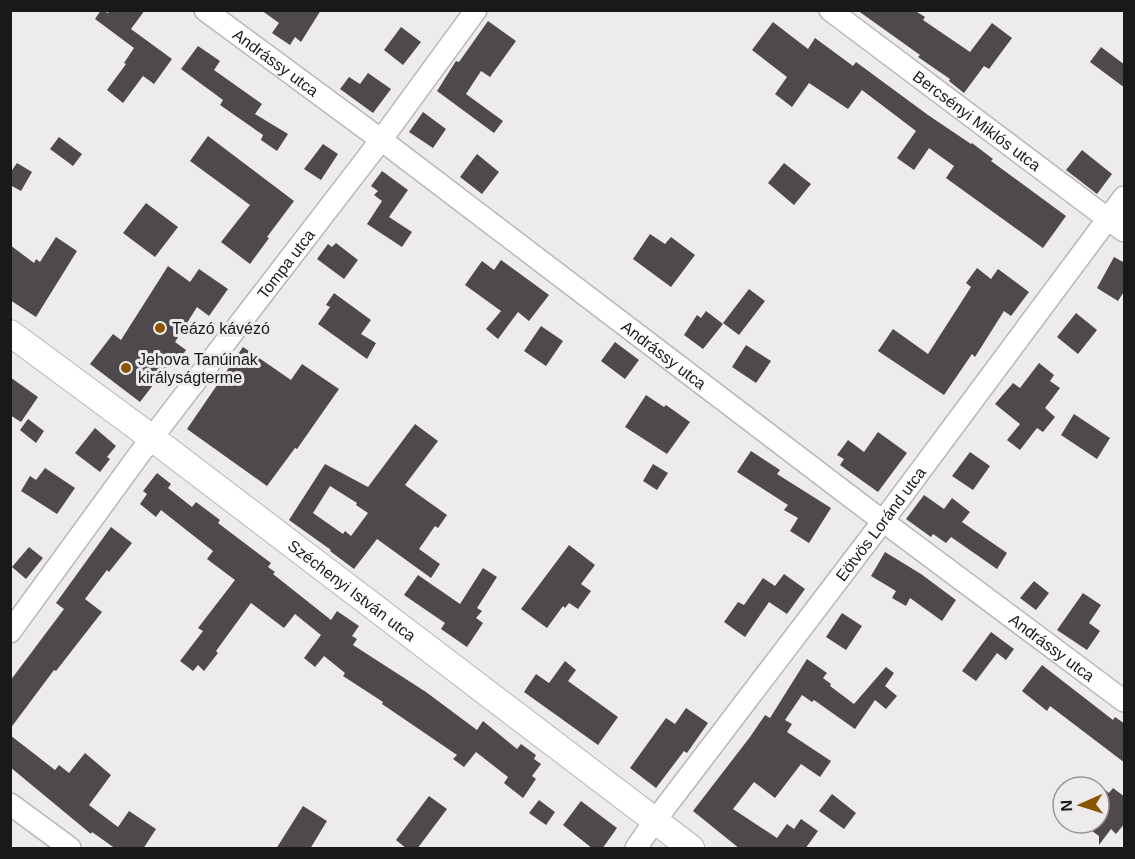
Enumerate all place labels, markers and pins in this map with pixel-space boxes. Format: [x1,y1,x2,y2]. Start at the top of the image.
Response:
place label: Teázó kávézó [172,320,270,337]
marker: Teázó kávézó [153,321,167,335]
place label: Jehova Tanúinak királyságterme [138,351,259,386]
marker: Jehova Tanúinak királyságterme [119,361,133,375]

